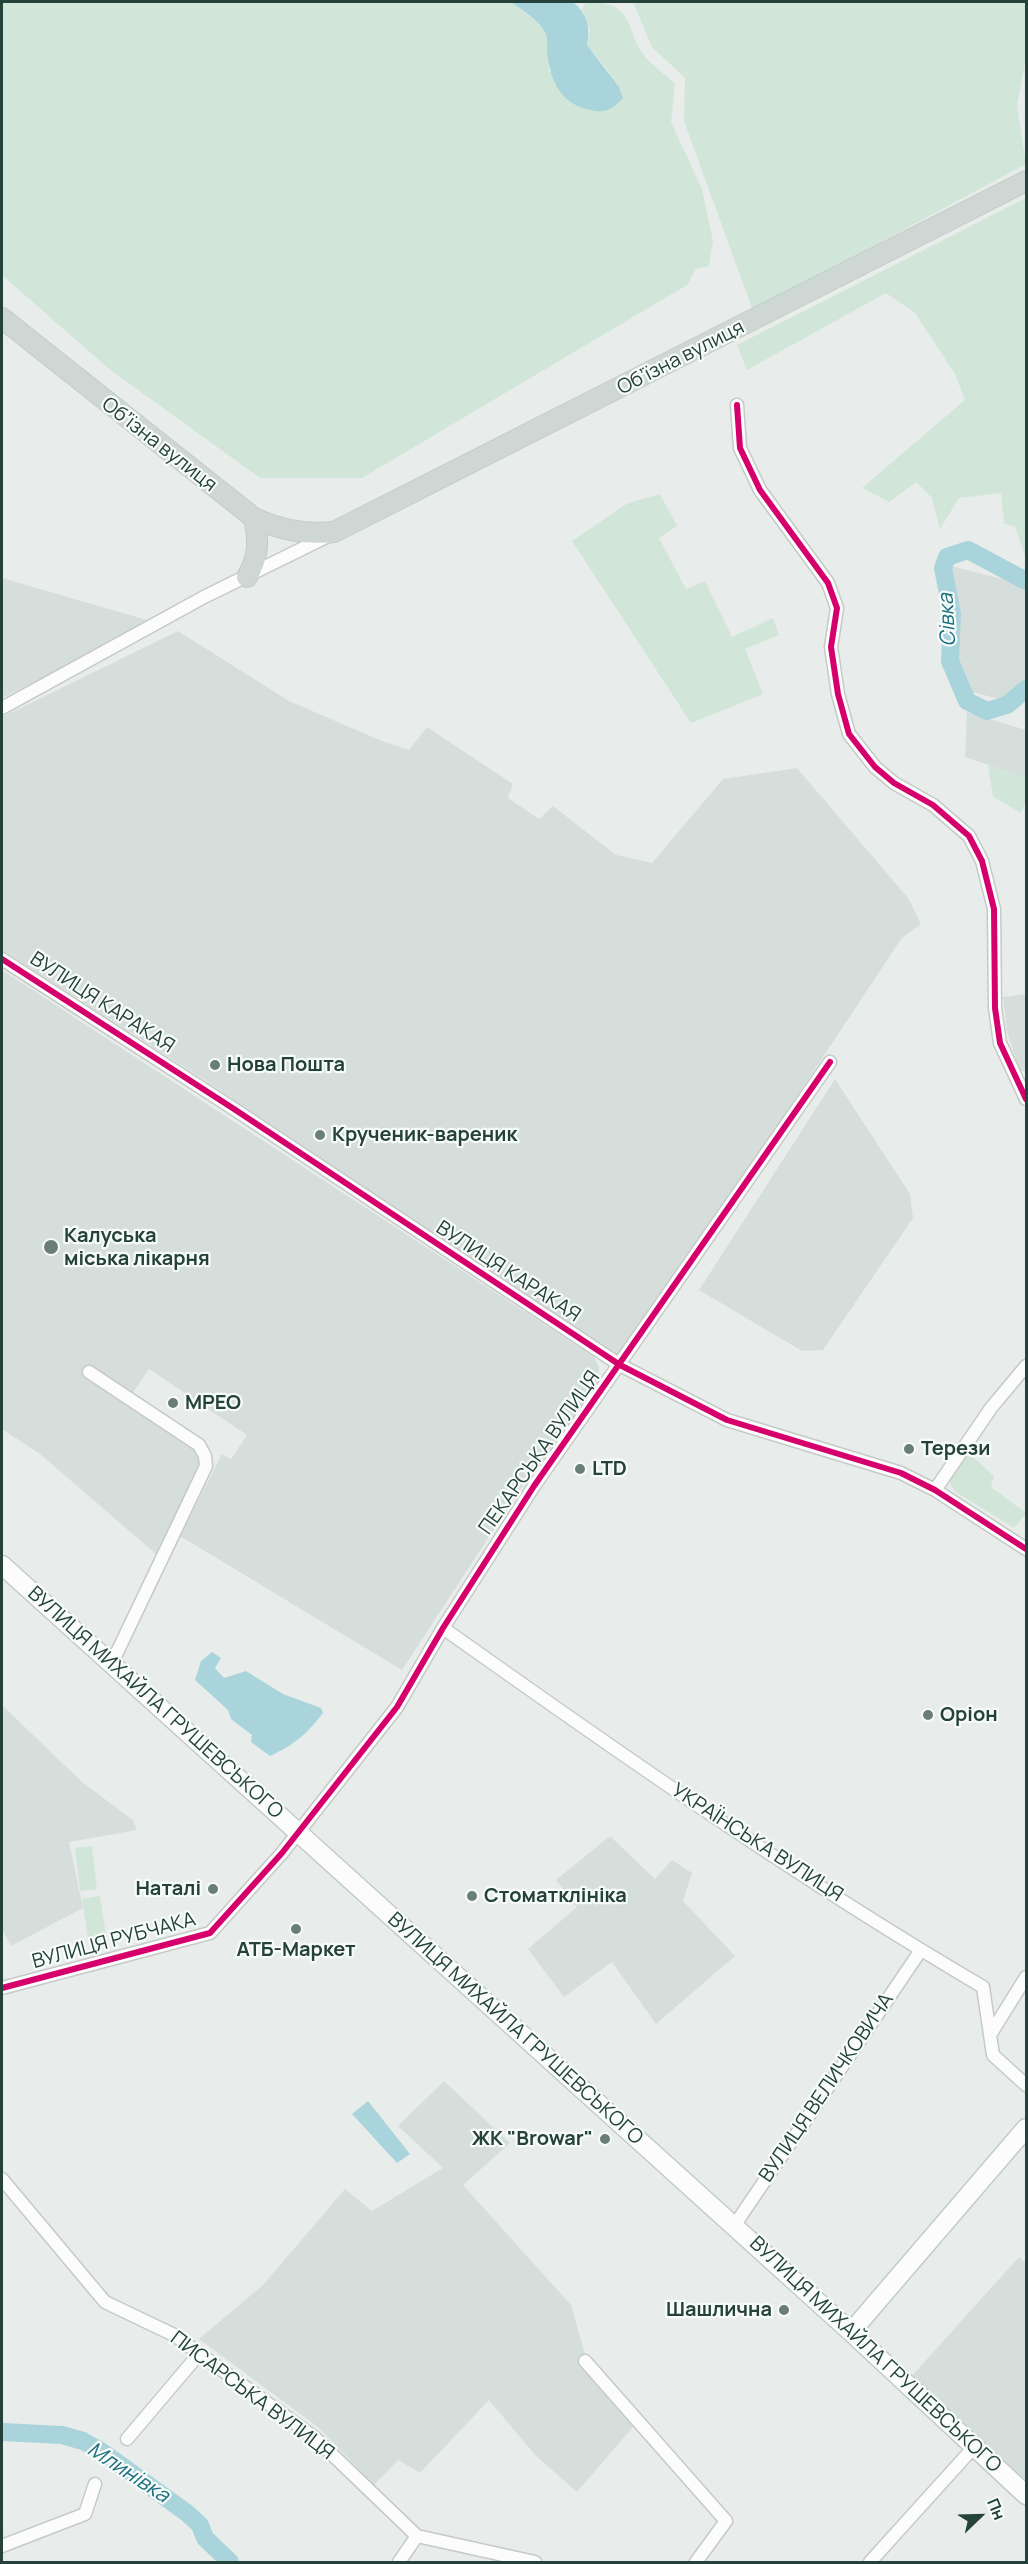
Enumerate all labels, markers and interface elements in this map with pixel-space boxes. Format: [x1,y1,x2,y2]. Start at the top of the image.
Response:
street label: Обʼїзна вулиця [613,316,749,400]
street label: Обʼїзна вулиця [97,393,221,497]
water label: Сівка [934,593,962,647]
street label: ВУЛИЦЯ КАРАКАЯ [25,947,179,1059]
place label: Нова Пошта [227,1053,345,1077]
marker: Нова Пошта [208,1058,222,1072]
place label: Крученик-вареник [332,1123,517,1147]
marker: Крученик-вареник [313,1128,327,1142]
street label: ВУЛИЦЯ КАРАКАЯ [431,1216,585,1328]
place label: Калуська міська лікарня [64,1224,210,1271]
marker: Калуська міська лікарня [42,1238,60,1256]
street label: ПЕКАРСЬКА ВУЛИЦЯ [474,1367,606,1539]
place label: МРЕО [185,1391,241,1415]
marker: МРЕО [166,1396,180,1410]
place label: Терези [921,1437,990,1461]
marker: Терези [902,1442,916,1456]
place label: LTD [592,1457,627,1481]
marker: LTD [573,1462,587,1476]
street label: ВУЛИЦЯ МИХАЙЛА ГРУШЕВСЬКОГО [22,1582,288,1824]
place label: Оріон [940,1703,998,1727]
marker: Оріон [921,1708,935,1722]
street label: УКРАЇНСЬКА ВУЛИЦЯ [667,1779,847,1907]
place label: Наталі [135,1877,201,1901]
marker: Наталі [206,1882,220,1896]
place label: Стоматклініка [484,1884,627,1908]
marker: Стоматклініка [465,1889,479,1903]
street label: ВУЛИЦЯ РУБЧАКА [30,1908,198,1974]
street label: ВУЛИЦЯ МИХАЙЛА ГРУШЕВСЬКОГО [382,1908,648,2150]
marker: АТБ-Маркет [289,1922,303,1936]
place label: АТБ-Маркет [236,1938,356,1962]
street label: ВУЛИЦЯ ВЕЛИЧКОВИЧА [755,1989,899,2187]
place label: ЖК "Browar" [472,2127,593,2151]
marker: ЖК "Browar" [598,2132,612,2146]
street label: ВУЛИЦЯ МИХАЙЛА ГРУШЕВСЬКОГО [744,2232,1006,2478]
place label: Шашлична [666,2298,772,2322]
marker: Шашлична [777,2303,791,2317]
street label: ПИСАРСЬКА ВУЛИЦЯ [165,2327,339,2465]
water label: Млинівка [82,2437,174,2509]
north arrow [950,2486,1010,2546]
text: Пн [982,2495,1011,2523]

